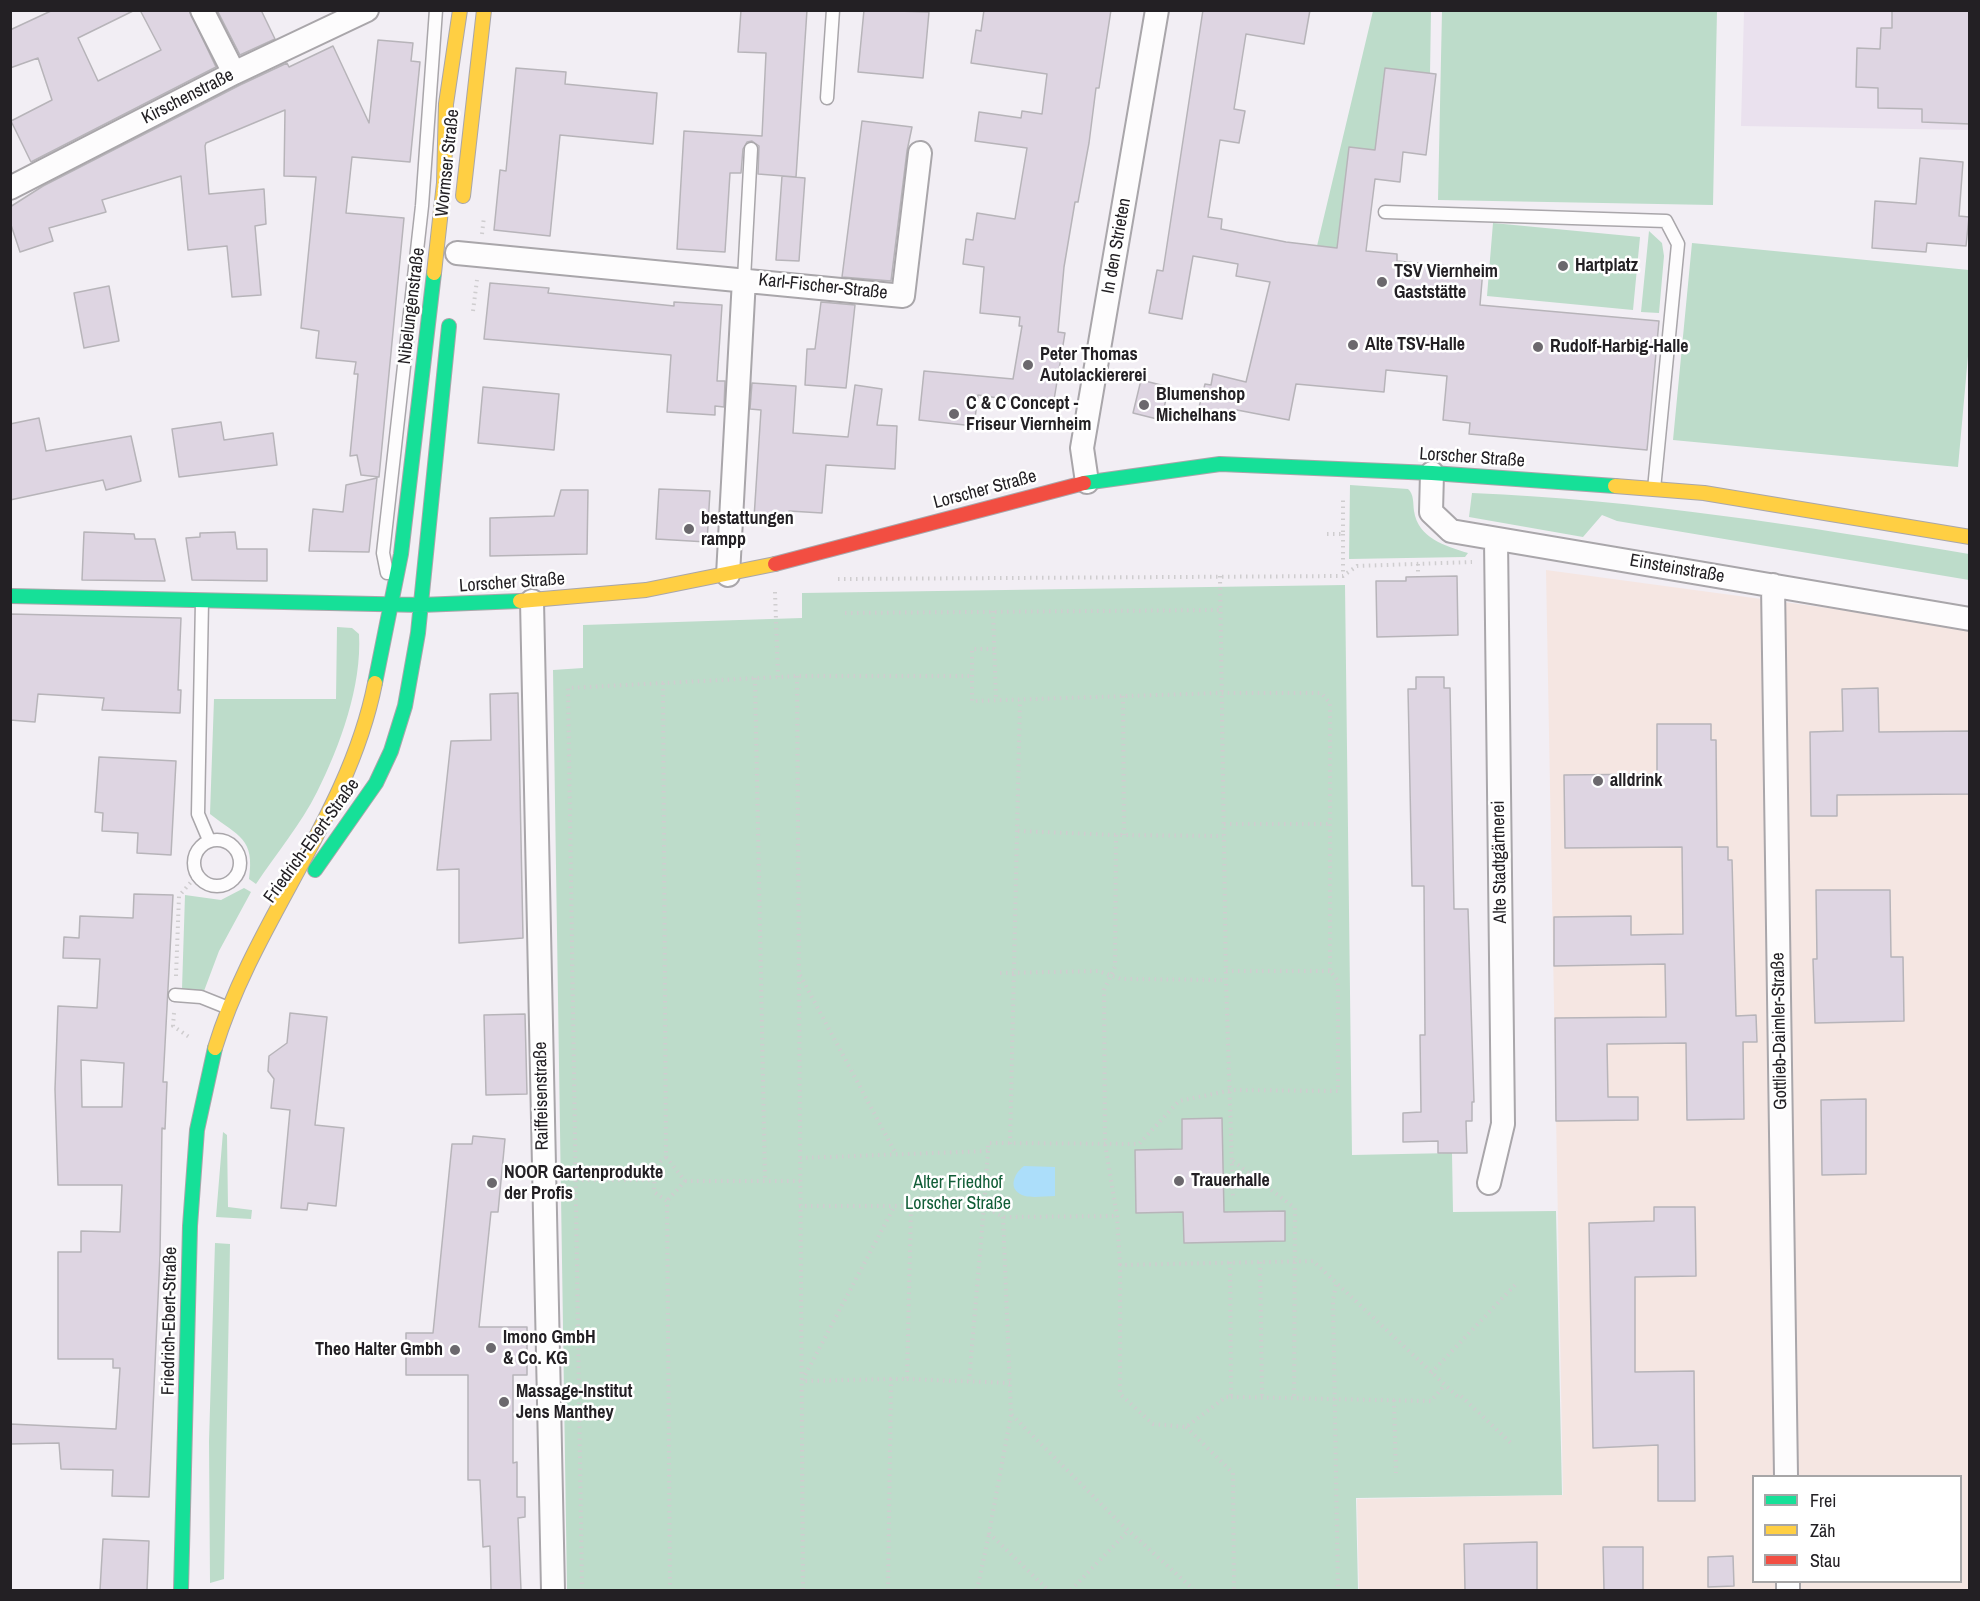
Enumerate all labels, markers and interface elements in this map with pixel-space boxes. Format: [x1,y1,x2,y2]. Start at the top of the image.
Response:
street label: Kirschenstraße [139,65,237,129]
street label: Wormser Straße [432,108,464,218]
street label: In den Strieten [1098,196,1136,296]
street label: Nibelungenstraße [394,246,430,366]
place label: Hartplatz [1575,255,1638,277]
marker: Hartplatz [1556,259,1570,273]
place label: TSV Viernheim Gaststätte [1394,261,1498,304]
street label: Karl-Fischer-Straße [757,269,889,305]
marker: TSV Viernheim Gaststätte [1375,275,1389,289]
place label: Alte TSV-Halle [1365,334,1465,356]
place label: Rudolf-Harbig-Halle [1550,336,1689,358]
marker: Alte TSV-Halle [1346,338,1360,352]
marker: Rudolf-Harbig-Halle [1531,340,1545,354]
place label: Peter Thomas Autolackiererei [1040,344,1147,386]
marker: Peter Thomas Autolackiererei [1021,358,1035,372]
place label: Blumenshop Michelhans [1156,384,1245,426]
place label: C & C Concept - Friseur Viernheim [966,393,1091,436]
marker: Blumenshop Michelhans [1137,398,1151,412]
marker: C & C Concept - Friseur Viernheim [947,407,961,421]
street label: Lorscher Straße [1418,444,1526,472]
street label: Lorscher Straße [931,466,1039,514]
place label: bestattungen rampp [701,508,794,550]
marker: bestattungen rampp [682,522,696,536]
street label: Einsteinstraße [1628,550,1726,588]
street label: Lorscher Straße [458,569,566,597]
place label: alldrink [1610,770,1663,792]
marker: alldrink [1591,774,1605,788]
street label: Friedrich-Ebert-Straße [260,775,364,907]
street label: Alte Stadtgärtnerei [1488,800,1512,924]
street label: Gottlieb-Daimler-Straße [1768,952,1792,1110]
street label: Raiffeisenstraße [530,1041,554,1151]
place label: NOOR Gartenprodukte der Profis [504,1162,663,1204]
place label: Trauerhalle [1191,1170,1270,1192]
park label: Alter Friedhof Lorscher Straße [905,1172,1011,1214]
marker: Trauerhalle [1172,1174,1186,1188]
marker: NOOR Gartenprodukte der Profis [485,1176,499,1190]
street label: Friedrich-Ebert-Straße [158,1247,182,1395]
place label: Imono GmbH & Co. KG [503,1327,596,1370]
place label: Theo Halter Gmbh [315,1339,443,1361]
marker: Imono GmbH & Co. KG [484,1341,498,1355]
marker: Theo Halter Gmbh [448,1343,462,1357]
place label: Massage-Institut Jens Manthey [516,1381,632,1424]
marker: Massage-Institut Jens Manthey [497,1395,511,1409]
legend [1752,1475,1962,1583]
text: Frei [1810,1488,1836,1513]
text: Zäh [1810,1518,1835,1543]
text: Stau [1810,1548,1840,1573]

